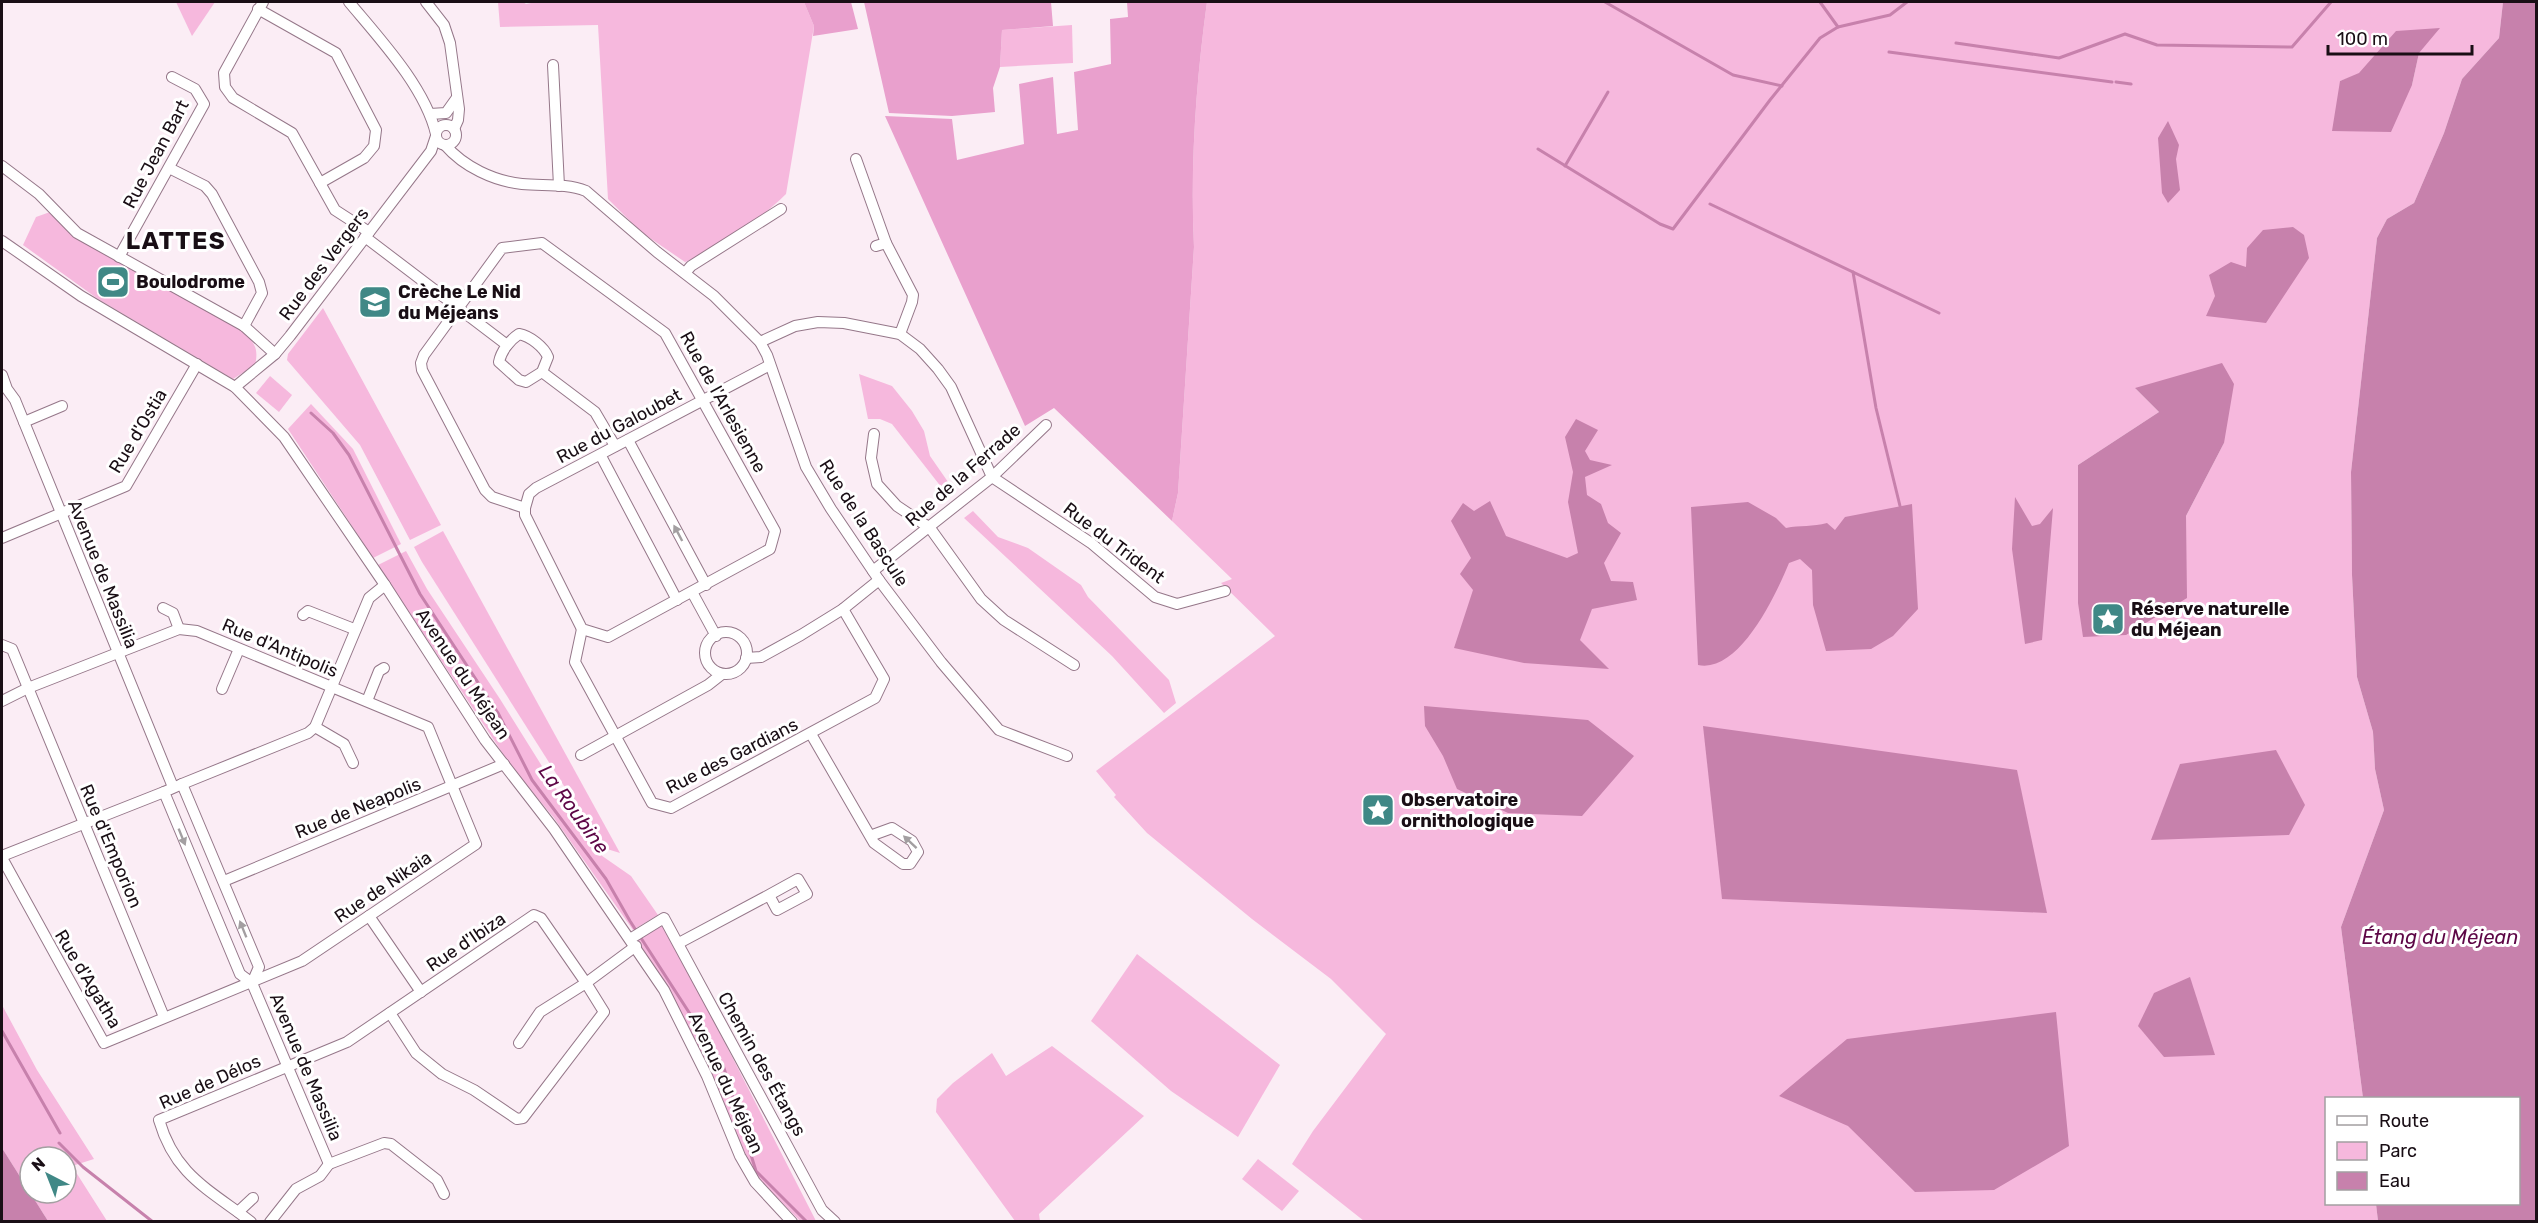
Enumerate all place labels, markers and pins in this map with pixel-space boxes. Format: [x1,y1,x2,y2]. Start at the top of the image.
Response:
sports icon: Boulodrome [95,264,131,300]
place label: Boulodrome [136,271,245,293]
place label: Crèche Le Nid du Méjeans [398,281,521,324]
school or university icon: Crèche Le Nid du Méjeans [357,284,393,320]
place label: Réserve naturelle du Méjean [2131,598,2290,641]
place icon: Réserve naturelle du Méjean [2090,601,2126,637]
place label: Observatoire ornithologique [1401,789,1535,832]
place icon: Observatoire ornithologique [1360,792,1396,828]

